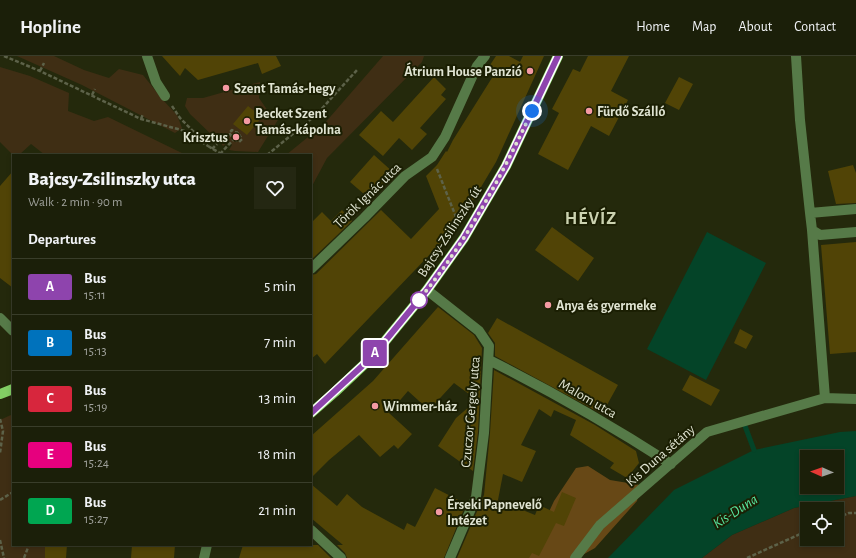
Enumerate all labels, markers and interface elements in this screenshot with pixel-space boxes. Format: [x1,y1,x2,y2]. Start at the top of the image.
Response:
text: Hopline [20,18,81,37]
text: Home [636,20,670,34]
text: Map [692,20,716,34]
text: About [738,20,772,34]
text: Contact [794,20,836,34]
place label: Átrium House Panzió [404,62,522,79]
marker: Átrium House Panzió [525,66,535,76]
place label: Szent Tamás-hegy [234,82,336,96]
marker: Szent Tamás-hegy [221,83,231,93]
your location [522,101,542,121]
place label: Fürdő Szálló [597,105,665,119]
marker: Fürdő Szálló [584,106,594,116]
place label: Becket Szent Tamás-kápolna [255,107,341,137]
marker: Becket Szent Tamás-kápolna [242,116,252,126]
place label: Krisztus [183,131,228,145]
marker: Krisztus [231,132,241,142]
street label: Török Ignác utca [331,160,404,231]
button: heart [254,167,296,209]
text: Bajcsy-Zsilinszky utca [28,170,196,189]
street label: Bajcsy-Zsilinszky út [415,183,485,280]
text: Walk · 2 min · 90 m [28,196,122,209]
district label: HÉVÍZ [565,207,617,228]
text: Departures [28,232,96,247]
text: Bus [84,271,106,286]
text: 5 min [264,279,296,294]
text: A [46,280,54,294]
text: 15:11 [84,289,106,302]
unlabelled marker [410,291,428,309]
place label: Anya és gyermeke [556,299,657,313]
marker: Anya és gyermeke [543,300,553,310]
text: Bus [84,327,106,342]
text: 7 min [264,335,296,350]
text: B [46,336,54,350]
line badge: A [362,340,388,366]
text: 15:13 [84,345,107,358]
text: A [371,346,379,360]
street label: Czuczor Gergely utca [459,355,483,468]
street label: Malom utca [556,377,619,421]
text: Bus [84,383,106,398]
text: 13 min [259,391,296,406]
text: C [46,392,54,406]
place label: Wimmer-ház [383,400,457,414]
text: 15:19 [84,401,107,414]
marker: Wimmer-ház [370,401,380,411]
street label: Kis Duna sétány [624,422,698,489]
text: Bus [84,439,106,454]
text: 18 min [258,447,296,462]
text: E [46,448,54,462]
north arrow [800,450,844,494]
map controls [800,450,844,546]
text: 15:24 [84,457,109,470]
water label: Kis-Duna [710,492,760,531]
text: Bus [84,495,106,510]
place label: Érseki Papnevelő Intézet [447,495,542,528]
button: locate [800,502,844,546]
text: 21 min [258,503,296,518]
text: D [45,504,55,518]
marker: Érseki Papnevelő Intézet [434,507,444,517]
text: 15:27 [84,513,108,526]

